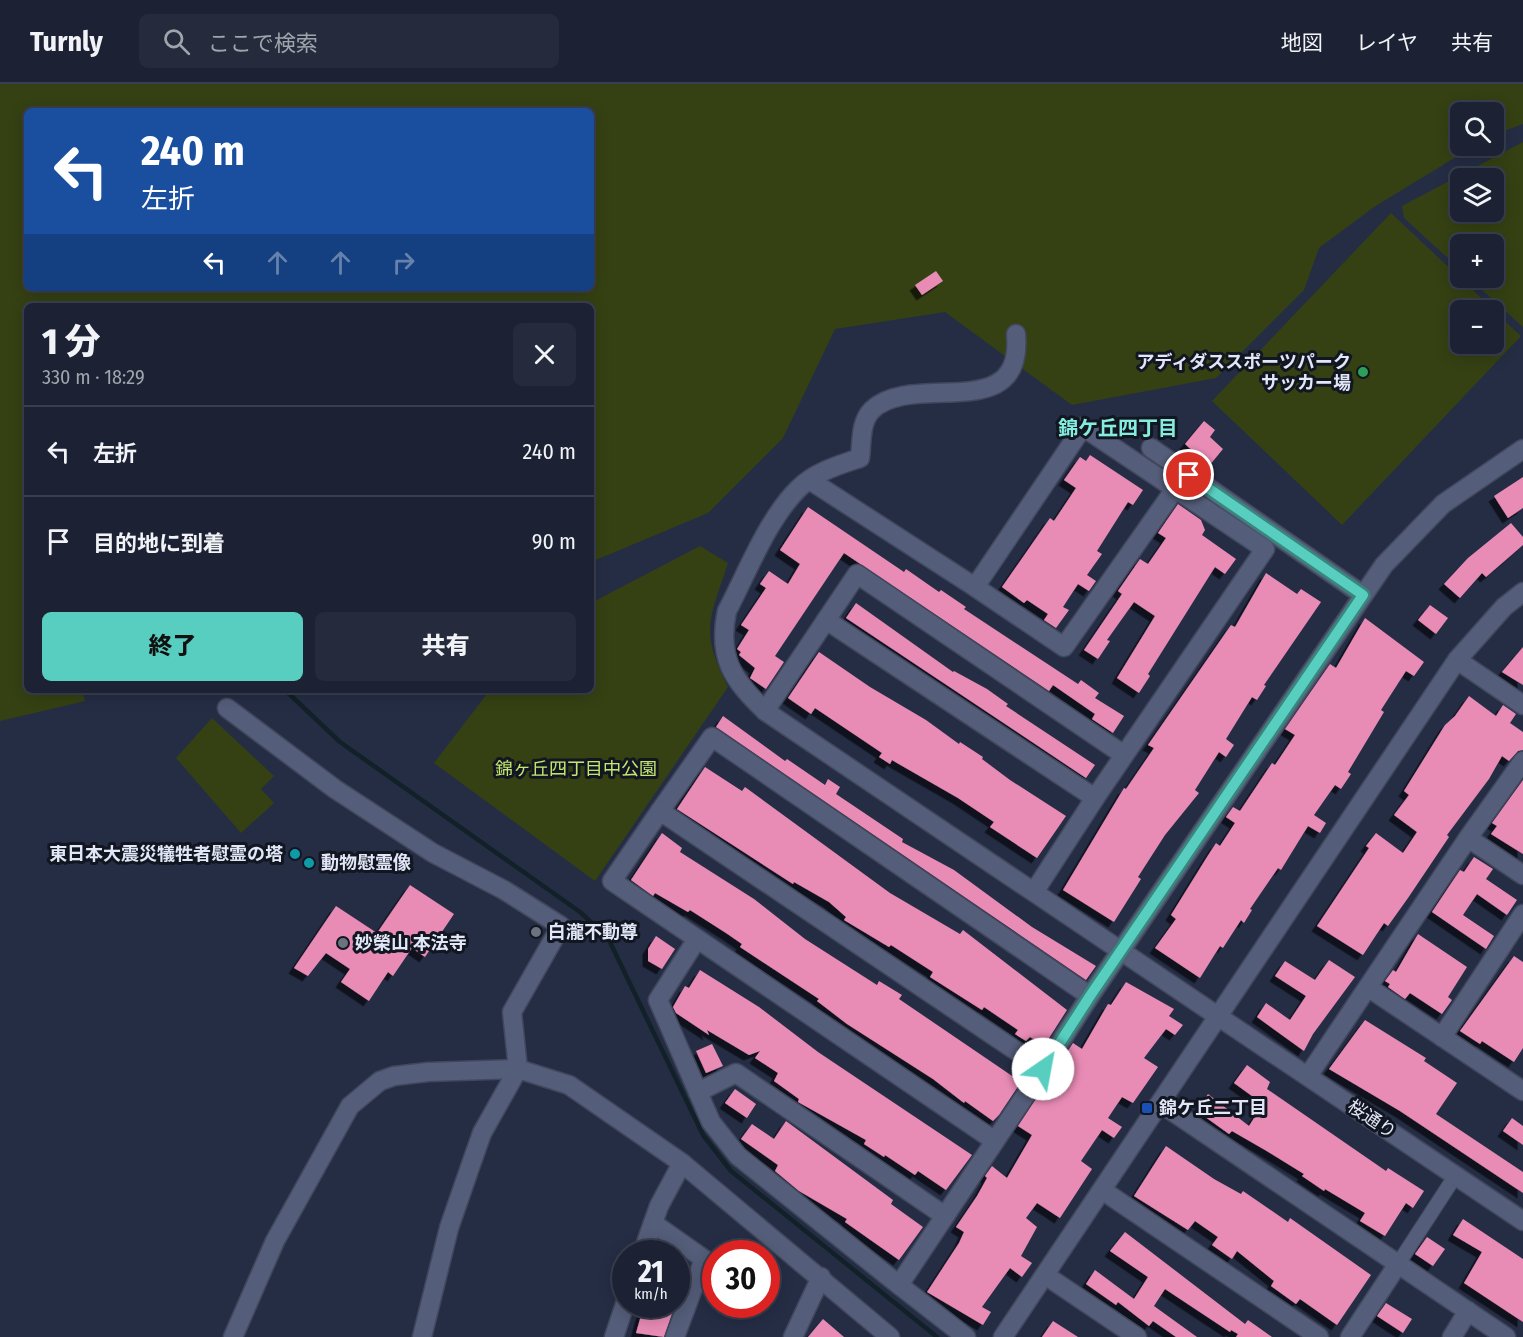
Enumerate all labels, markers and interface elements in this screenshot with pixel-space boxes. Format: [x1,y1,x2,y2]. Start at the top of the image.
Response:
search box [139,14,559,68]
text: Turnly [30,25,103,58]
icon: search [160,25,193,58]
text: ここで検索 [208,30,318,57]
text: 地図 [1281,30,1323,56]
text: レイヤ [1356,30,1418,56]
text: 共有 [1451,30,1493,56]
map controls [1450,102,1504,354]
button: search [1450,102,1504,156]
text: 240 m [141,126,245,176]
icon: left [42,132,120,210]
button: layers [1450,168,1504,222]
text: 左折 [141,183,195,215]
button: + [1450,234,1504,288]
icon: left [198,246,231,279]
icon: ahead [261,246,294,279]
icon: ahead [324,246,357,279]
icon: right [387,246,420,279]
button: − [1450,300,1504,354]
text: 1 分 [42,320,101,364]
button: close [513,323,576,386]
place label: アディダススポーツパーク サッカー場 [1137,351,1351,394]
text: 330 m · 18:29 [42,365,145,389]
marker: アディダススポーツパーク サッカー場 [1356,365,1370,379]
district label: 錦ケ丘四丁目 [1058,416,1178,440]
icon: left [42,435,75,468]
text: 240 m [523,438,576,465]
text: 左折 [93,440,137,467]
pin [1163,449,1214,500]
icon: arrive [1172,458,1205,491]
icon: arrive [42,525,75,558]
text: 90 m [532,528,576,555]
text: 目的地に到着 [93,530,225,557]
button: 終了 [42,612,303,681]
button: 共有 [315,612,576,681]
park label: 錦ヶ丘四丁目中公園 [495,758,657,780]
place label: 東日本大震災犠牲者慰霊の塔 [49,843,283,865]
marker: 東日本大震災犠牲者慰霊の塔 [288,847,302,861]
place label: 動物慰霊像 [321,852,411,874]
marker: 動物慰霊像 [302,856,316,870]
place label: 白瀧不動尊 [548,921,638,943]
marker: 白瀧不動尊 [529,925,543,939]
place label: 妙榮山 本法寺 [355,932,467,954]
marker: 妙榮山 本法寺 [336,936,350,950]
position arrow [1011,1037,1075,1101]
street label: 桜通り [1343,1095,1401,1143]
place label: 錦ケ丘二丁目 [1159,1097,1267,1119]
marker: 錦ケ丘二丁目 [1140,1101,1154,1115]
speed limit sign: 30 [702,1240,780,1318]
text: 21 [638,1254,664,1290]
text: km/h [634,1285,668,1303]

